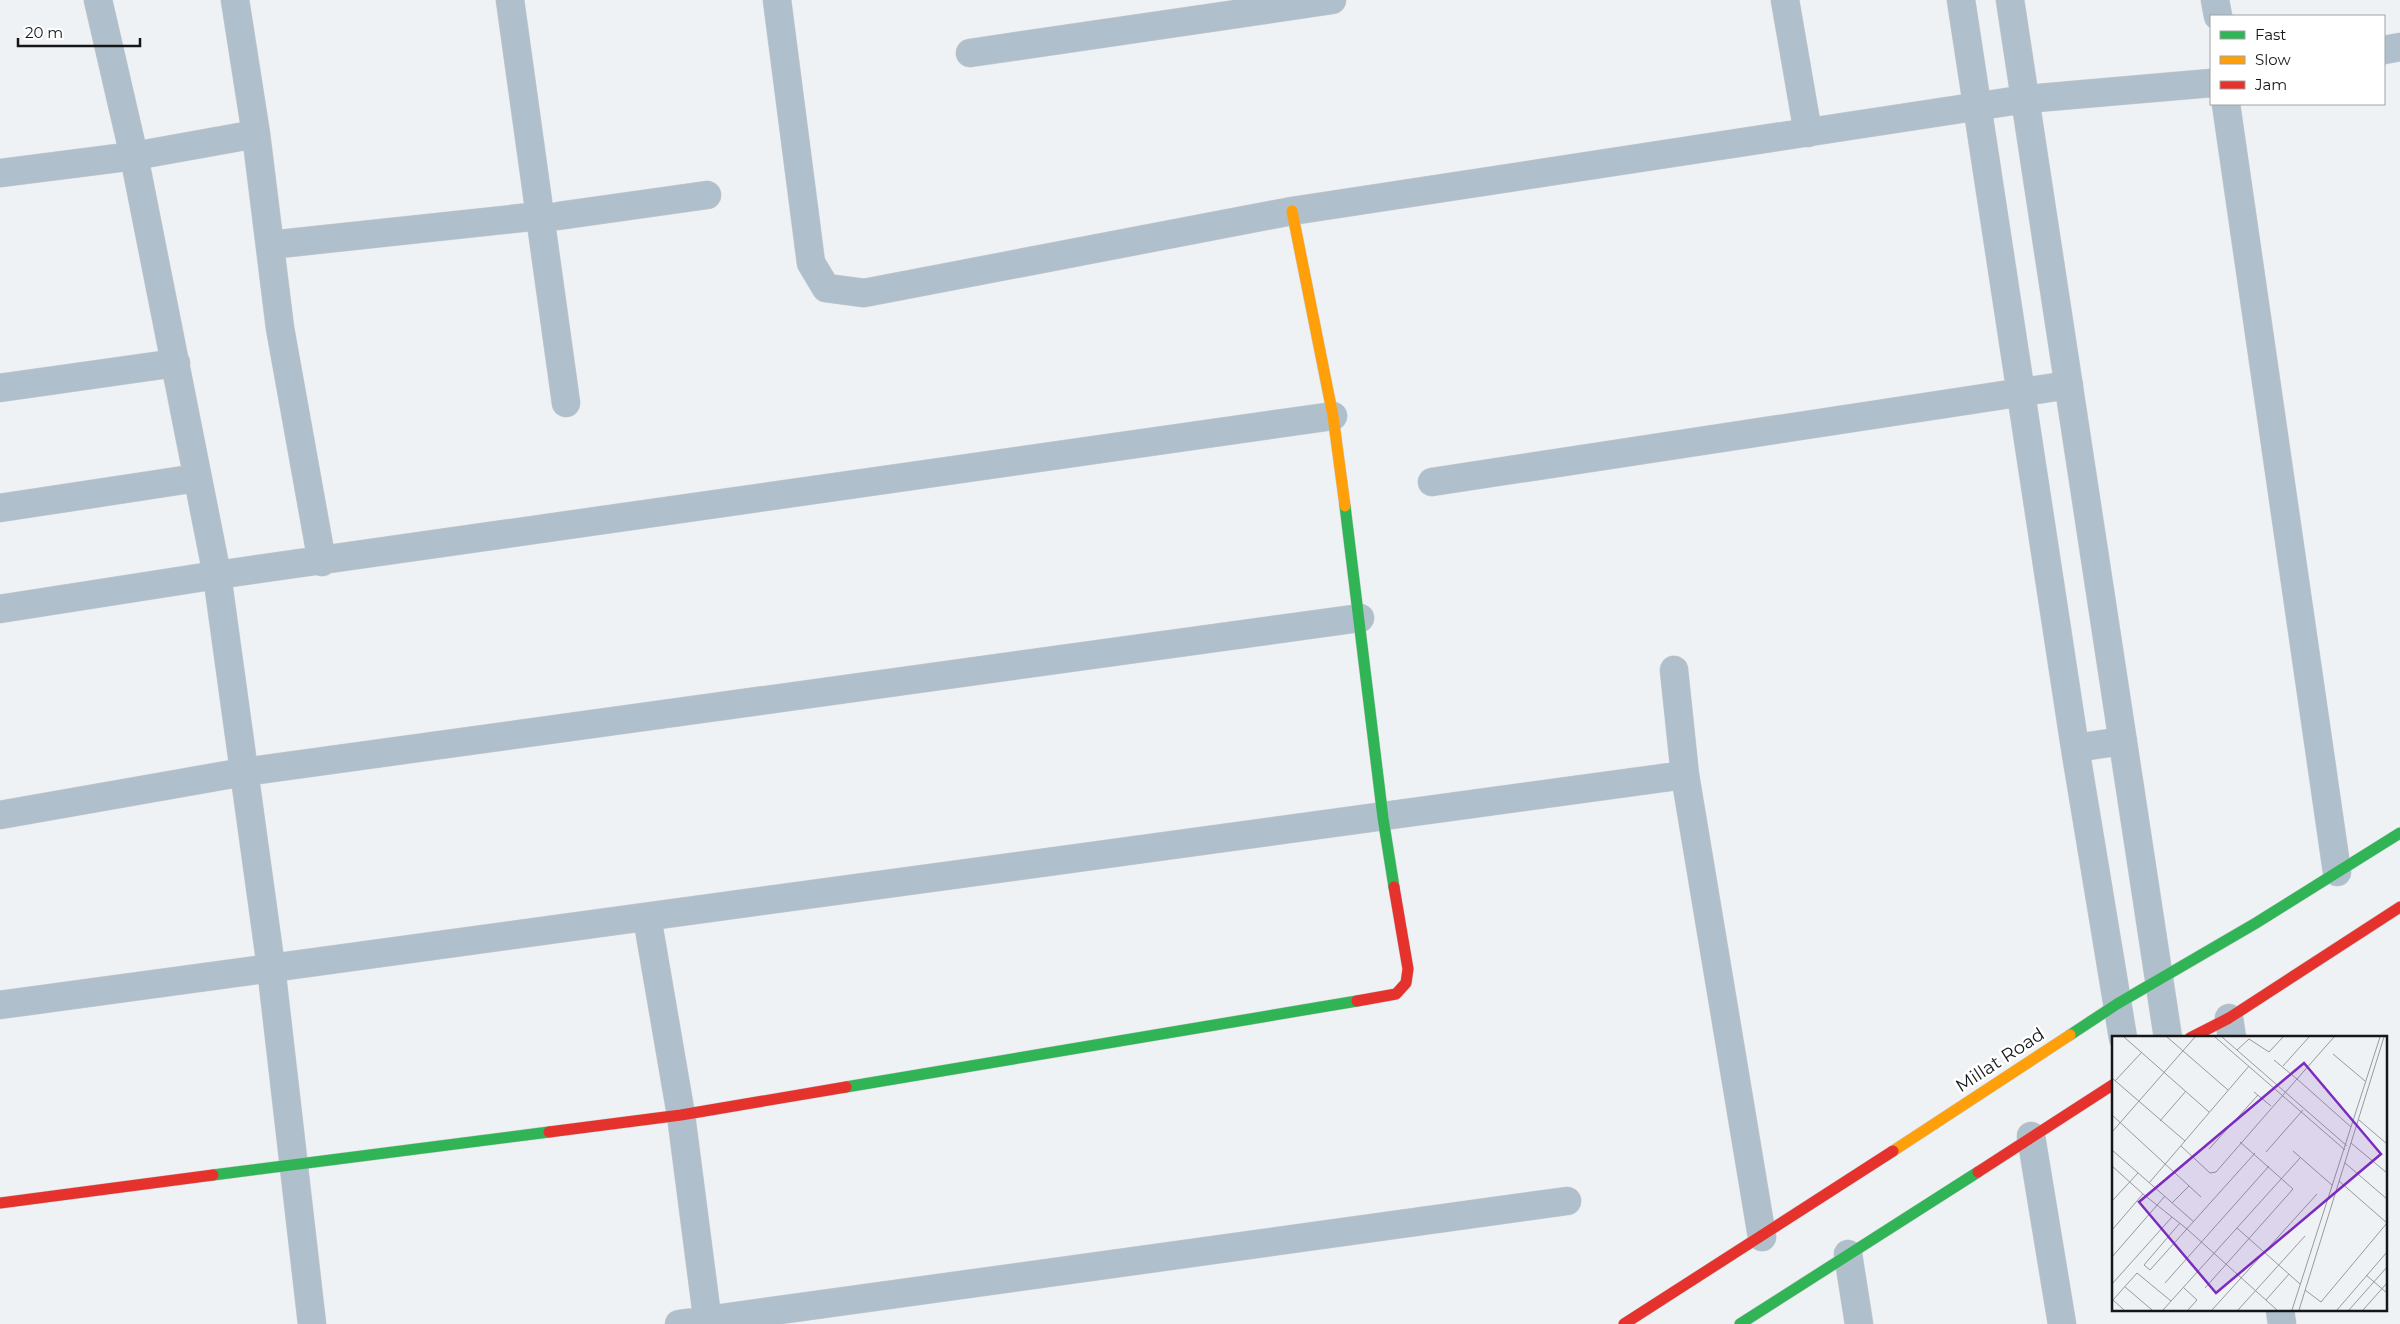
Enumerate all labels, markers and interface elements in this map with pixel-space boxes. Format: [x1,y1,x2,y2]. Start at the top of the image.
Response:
scale bar [18,15,140,47]
legend [2210,15,2385,105]
text: 20 m [25,23,63,42]
text: Fast [2255,25,2286,44]
text: Slow [2255,50,2291,69]
text: Jam [2254,75,2287,94]
street label: Millat Road [1951,1023,2049,1097]
inset map [2112,1036,2388,1312]

